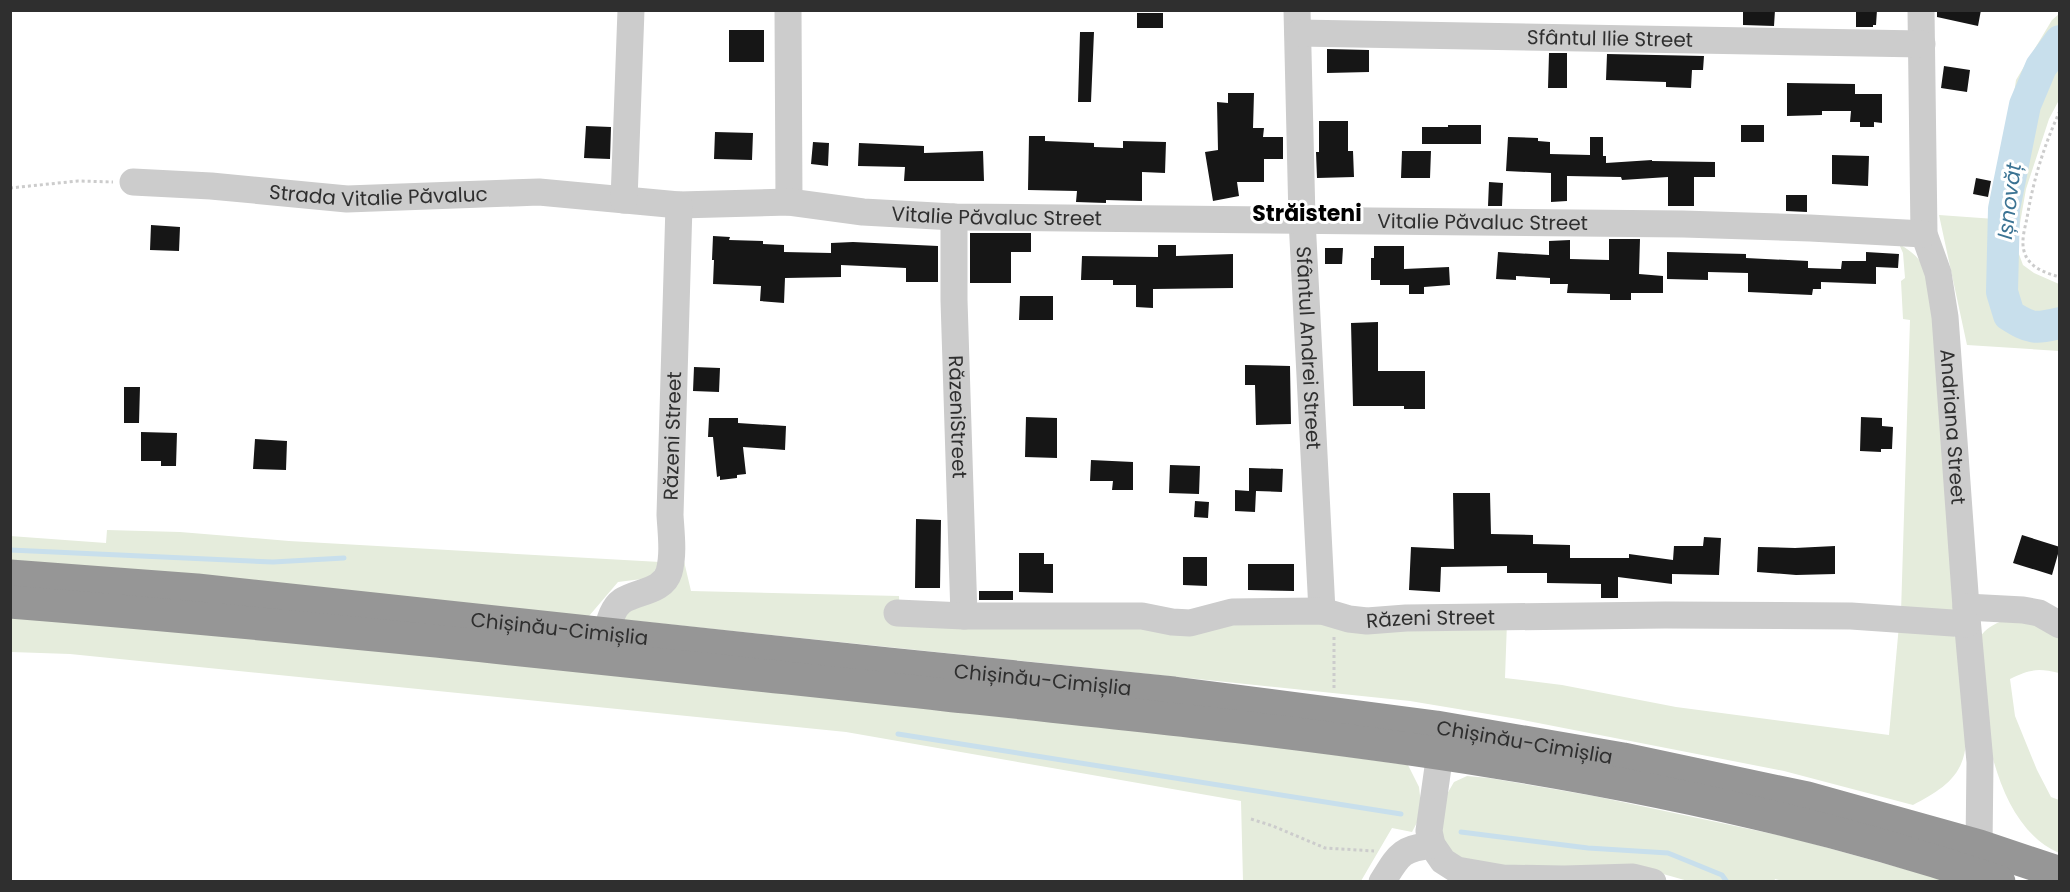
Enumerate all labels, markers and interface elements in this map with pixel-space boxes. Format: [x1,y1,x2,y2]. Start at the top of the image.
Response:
street label: Sfântul Ilie Street [1527,23,1693,54]
water label: Ișnovăț [1990,161,2028,241]
street label: Strada Vitalie Păvaluc [268,178,488,213]
district label: Străisteni [1252,198,1362,229]
street label: Vitalie Păvaluc Street [891,200,1102,232]
street label: Vitalie Păvaluc Street [1377,207,1588,237]
street label: Sfântul Andrei Street [1289,245,1328,450]
street label: Andriana Street [1933,348,1973,506]
street label: RăzeniStreet [942,355,974,479]
street label: Răzeni Street [656,371,688,501]
street label: Răzeni Street [1365,603,1495,635]
street label: Chișinău-Cimișlia [469,605,650,652]
street label: Chișinău-Cimișlia [953,657,1133,703]
street label: Chișinău-Cimișlia [1434,713,1615,771]

